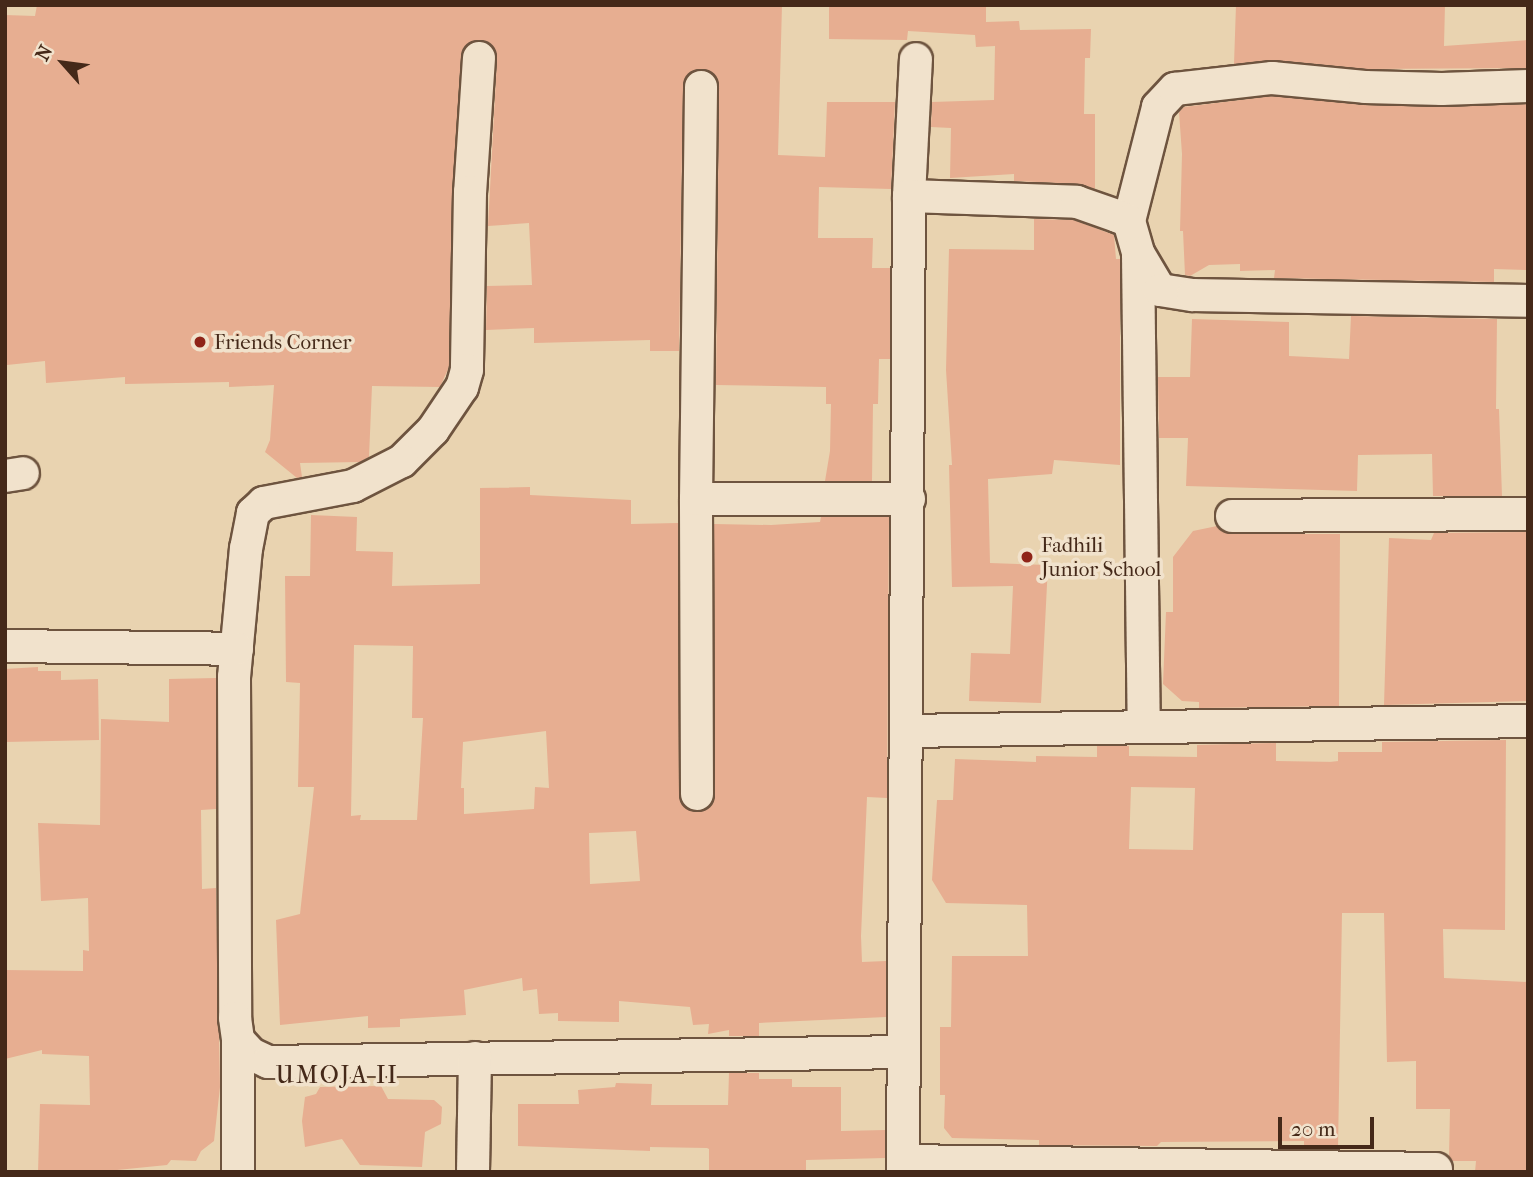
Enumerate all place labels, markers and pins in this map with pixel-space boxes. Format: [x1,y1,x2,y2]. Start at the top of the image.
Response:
place label: Friends Corner [214,329,351,355]
marker: Friends Corner [192,334,208,350]
place label: Fadhili Junior School [1041,532,1161,582]
marker: Fadhili Junior School [1019,549,1035,565]

